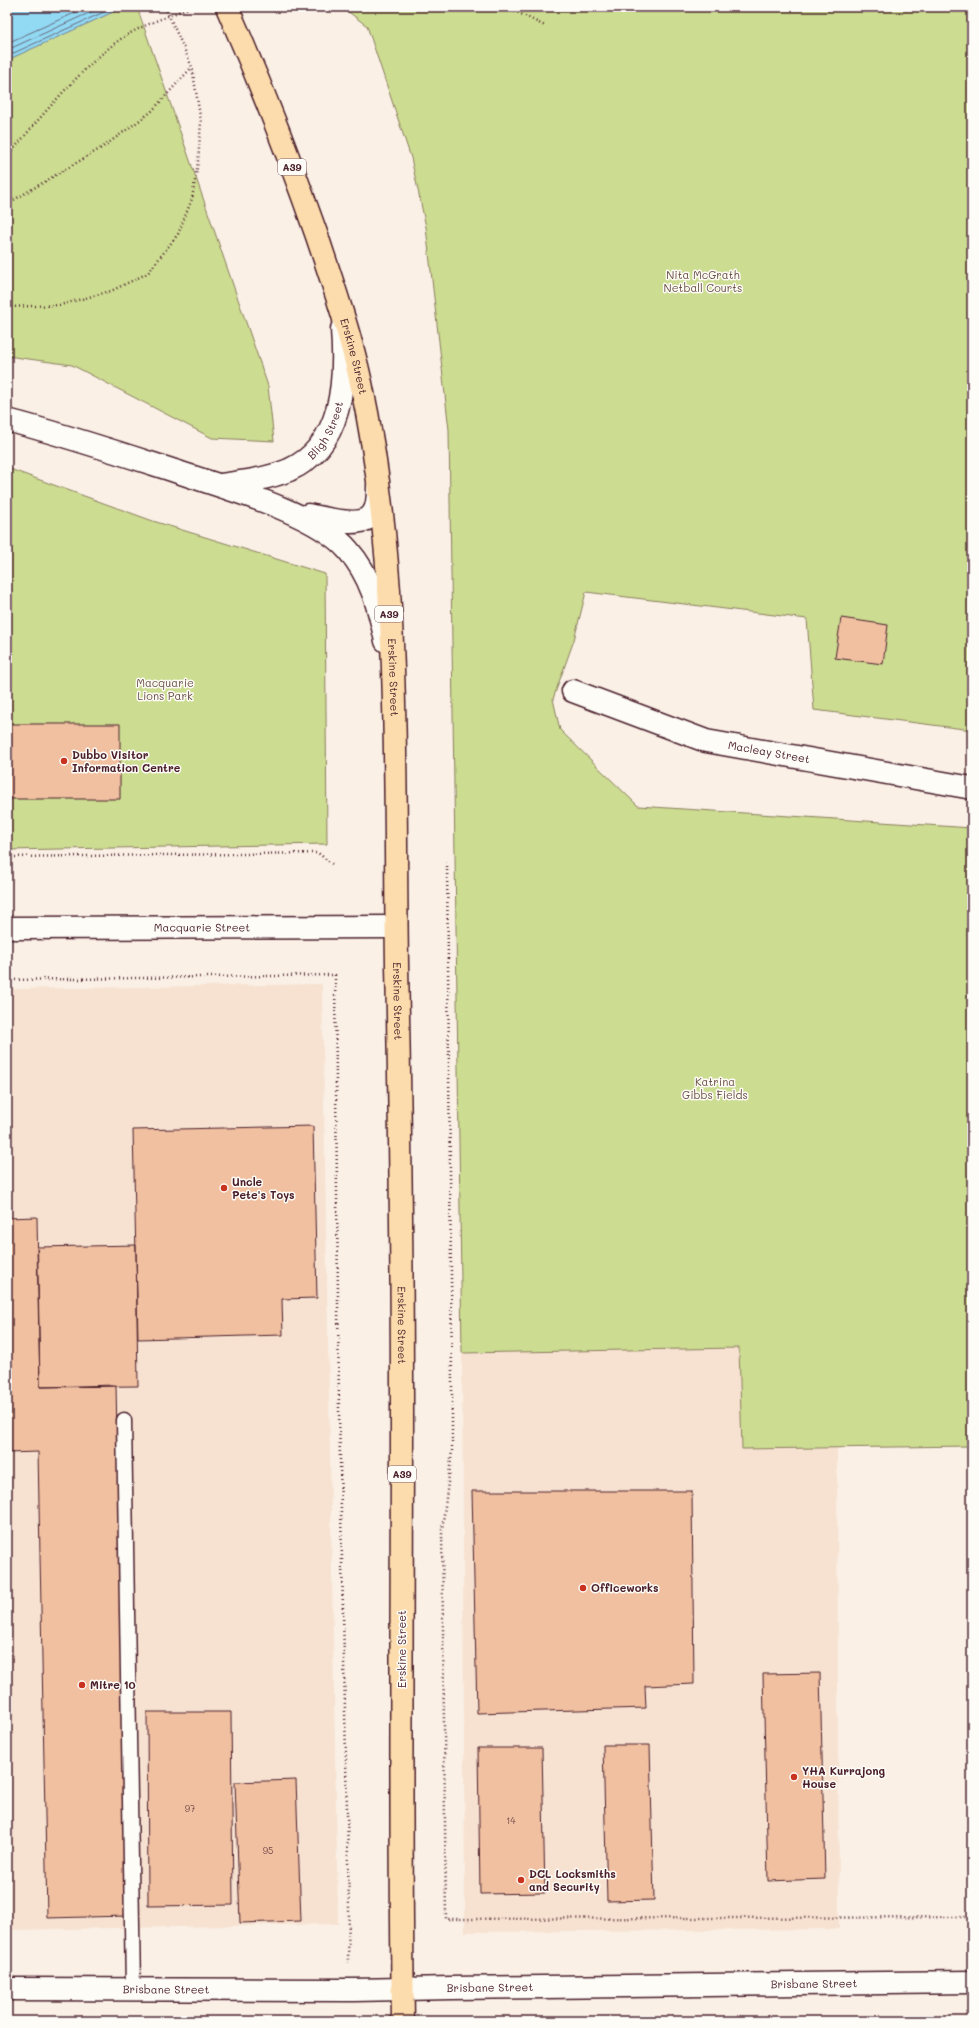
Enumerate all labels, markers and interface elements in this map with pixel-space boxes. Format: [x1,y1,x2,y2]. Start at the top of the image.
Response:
road number: A39 [278,159,306,175]
park label: Nita McGrath Netball Courts [664,267,742,295]
street label: Erskine Street [337,316,371,396]
street label: Bligh Street [304,400,346,462]
road number: A39 [375,606,403,622]
street label: Erskine Street [385,638,403,716]
park label: Macquarie Lions Park [136,675,194,703]
street label: Macleay Street [727,737,811,766]
place label: Dubbo Visitor Information Centre [72,747,181,775]
marker: Dubbo Visitor Information Centre [59,756,69,766]
street label: Macquarie Street [154,919,250,935]
street label: Erskine Street [390,962,406,1040]
park label: Katrina Gibbs Fields [682,1074,748,1102]
place label: Uncle Pete's Toys [232,1174,295,1202]
marker: Uncle Pete's Toys [219,1183,229,1193]
street label: Erskine Street [395,1286,410,1364]
road number: A39 [388,1466,416,1482]
place label: Officeworks [591,1580,659,1595]
marker: Officeworks [578,1583,588,1593]
street label: Erskine Street [394,1610,409,1688]
place label: Mitre 10 [90,1677,136,1692]
marker: Mitre 10 [77,1680,87,1690]
place label: YHA Kurrajong House [802,1763,886,1791]
marker: YHA Kurrajong House [789,1772,799,1782]
house number: 97 [185,1803,195,1814]
house number: 14 [506,1815,516,1826]
house number: 95 [263,1845,273,1856]
place label: DCL Locksmiths and Security [529,1866,616,1894]
marker: DCL Locksmiths and Security [516,1875,526,1885]
street label: Brisbane Street [771,1975,857,1991]
street label: Brisbane Street [447,1979,533,1995]
street label: Brisbane Street [123,1981,209,1997]

